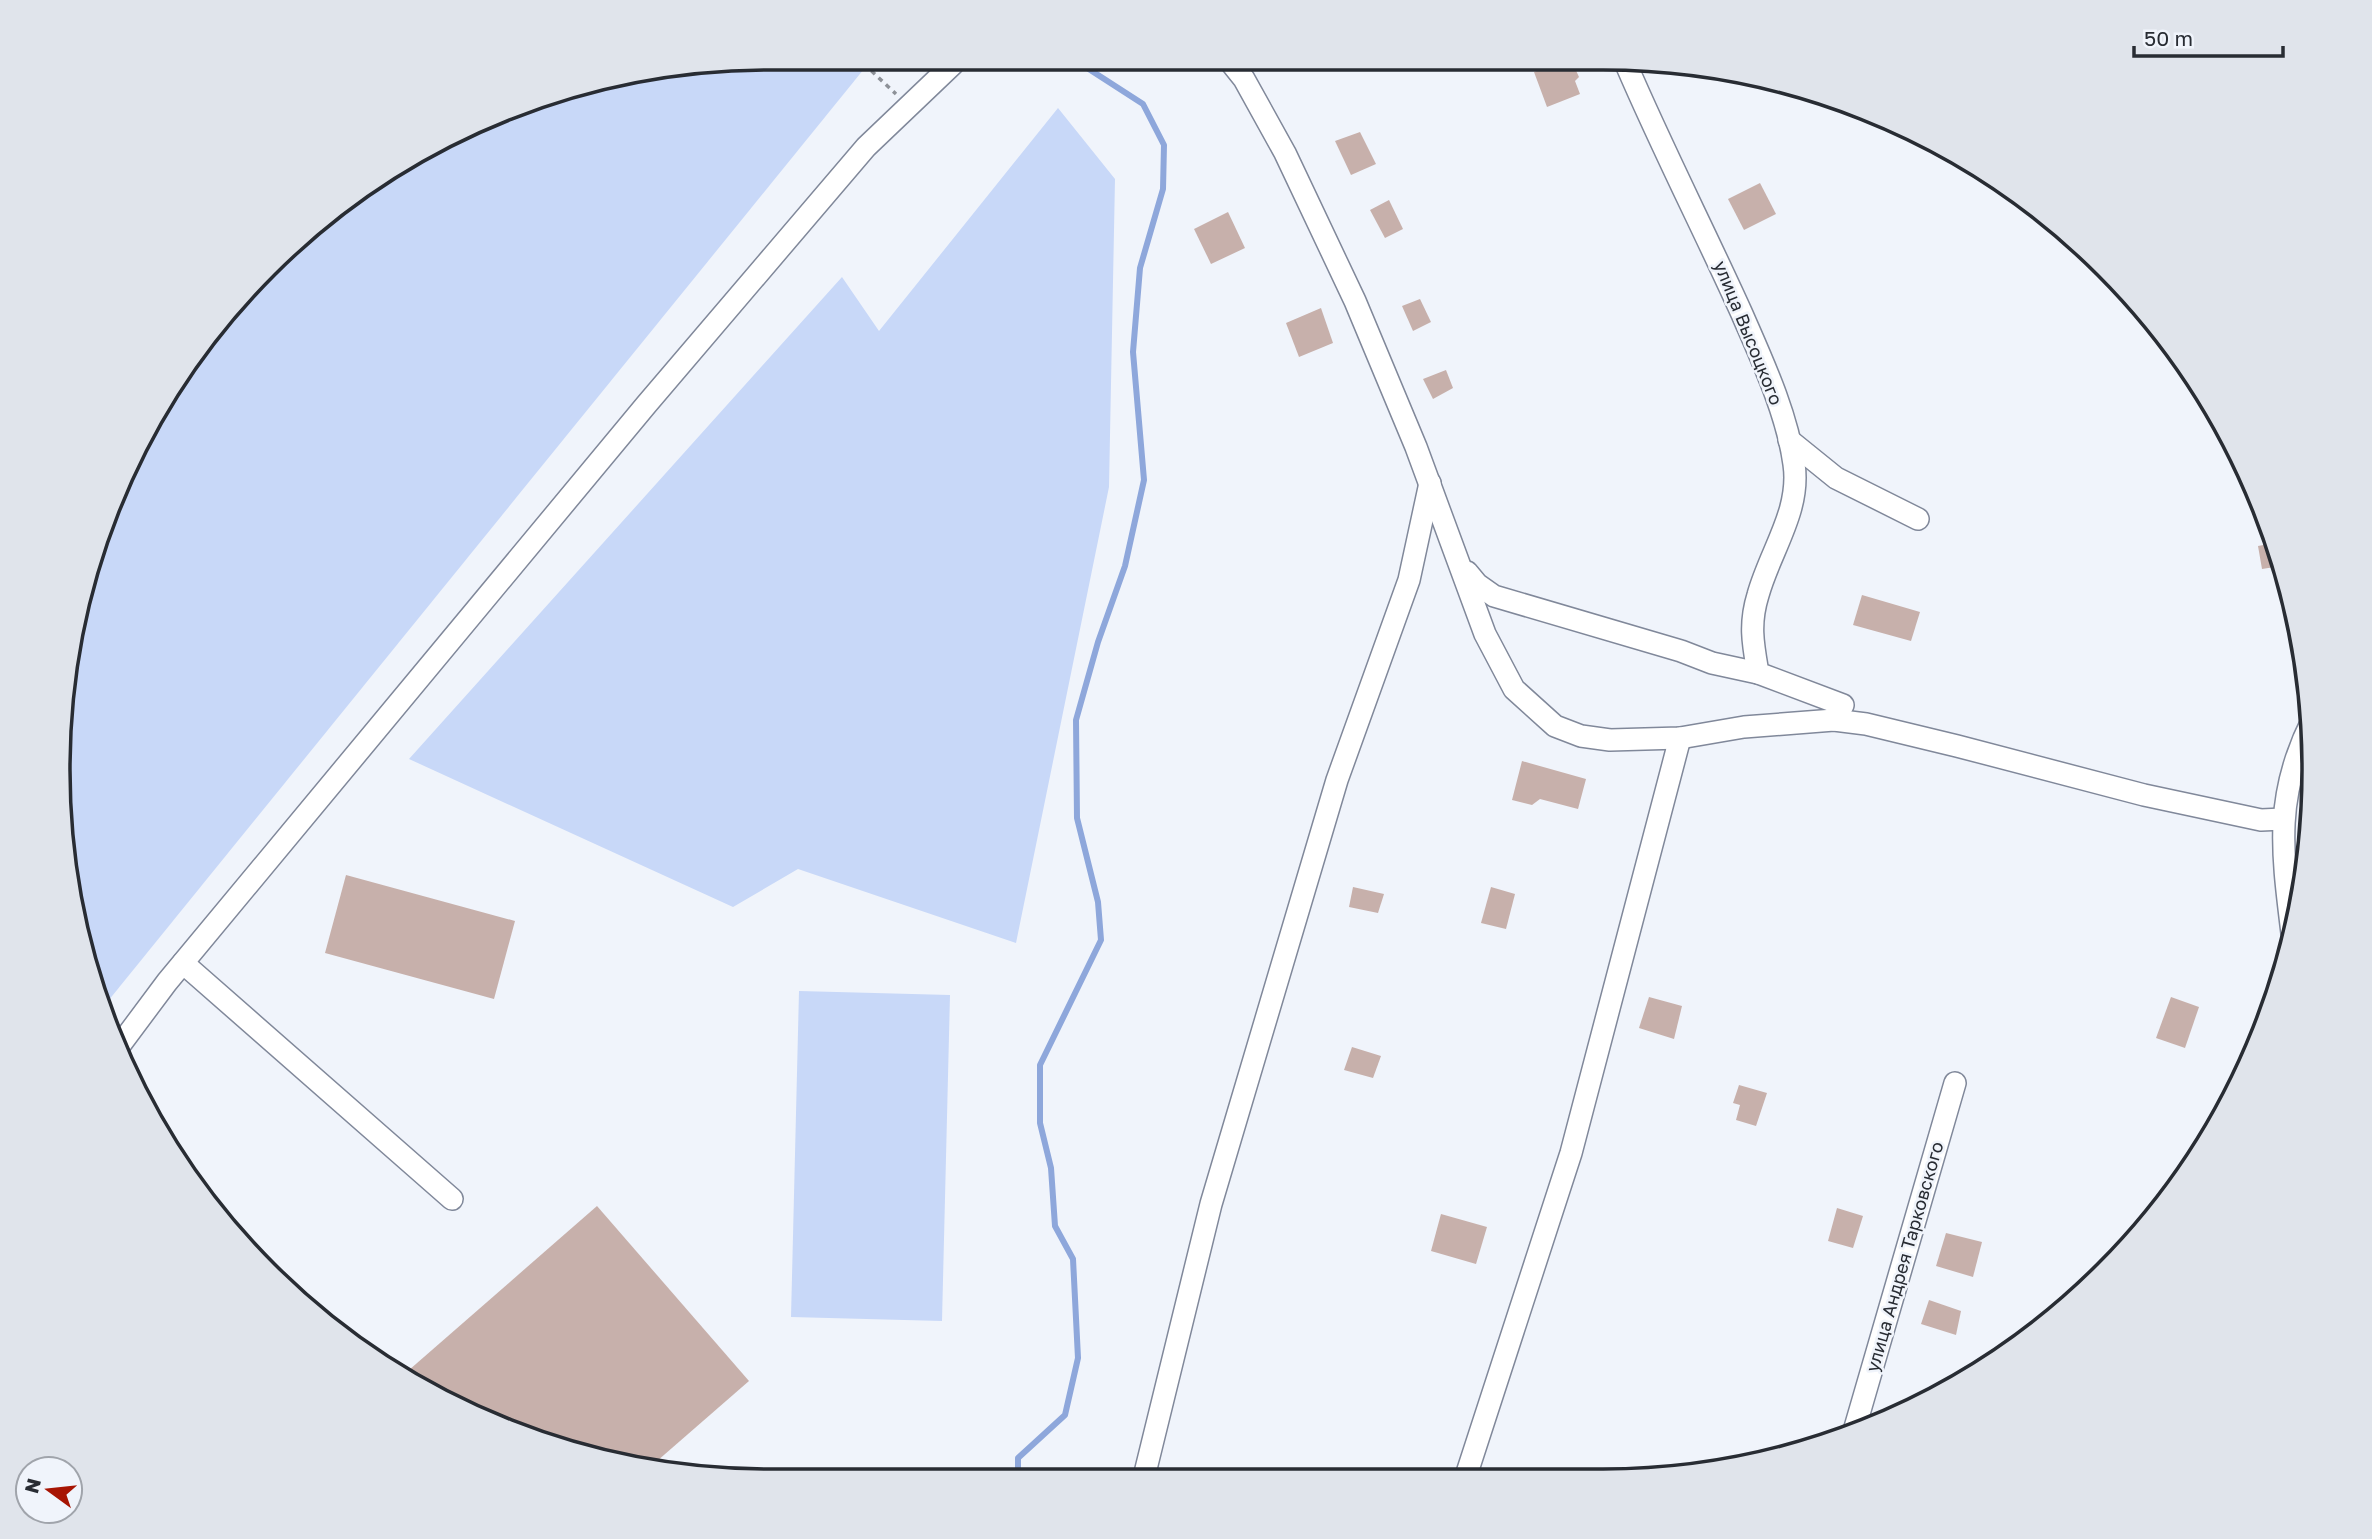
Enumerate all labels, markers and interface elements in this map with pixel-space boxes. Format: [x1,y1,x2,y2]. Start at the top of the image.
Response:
scale bar [2134,14,2283,58]
text: 50 m [2144,25,2193,51]
street label: улица Высоцкого [1710,257,1788,408]
street label: улица Андрея Тарковского [1861,1139,1948,1374]
north arrow [14,1455,84,1525]
text: N [19,1476,45,1495]

